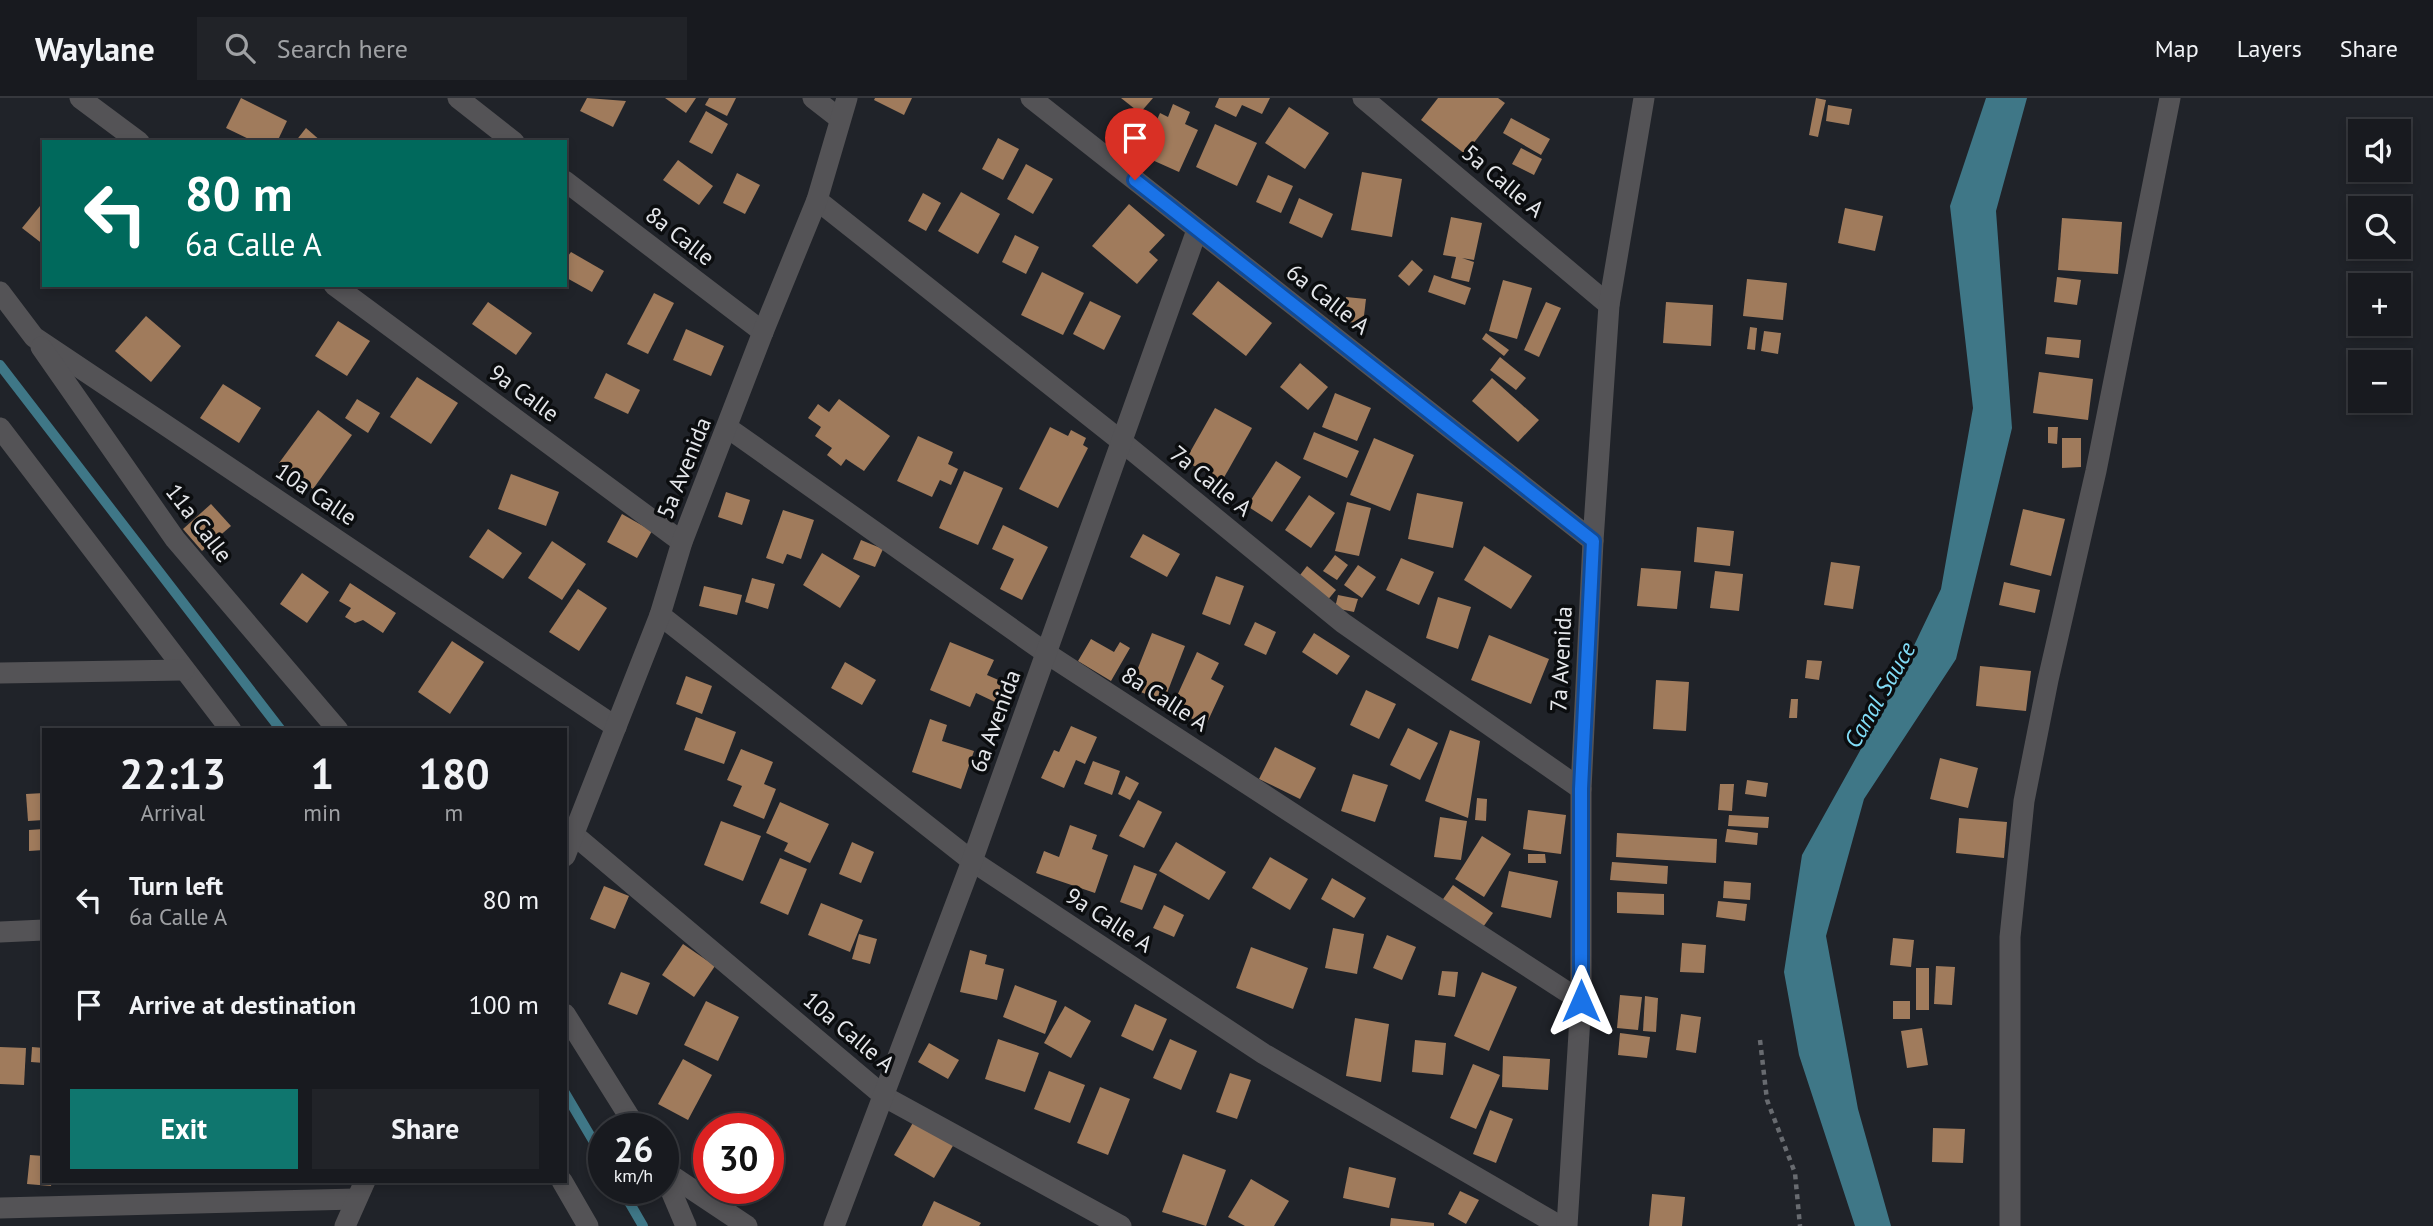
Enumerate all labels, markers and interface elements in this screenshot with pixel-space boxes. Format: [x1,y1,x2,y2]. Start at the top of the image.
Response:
search box [197,17,687,80]
text: Waylane [35,27,155,70]
icon: search [221,29,259,67]
text: Search here [277,32,408,65]
text: Map [2155,33,2199,64]
text: Layers [2237,33,2302,64]
text: Share [2340,33,2398,64]
pin [1105,108,1165,180]
icon: arrive [1116,119,1154,157]
map controls [2348,119,2411,413]
button: sound [2348,119,2411,182]
street label: 5a Calle A [1456,138,1551,224]
text: 80 m [185,161,292,225]
icon: left [70,168,161,259]
button: search [2348,196,2411,259]
street label: 8a Calle [640,200,721,271]
text: 6a Calle A [185,223,322,265]
street label: 6a Calle A [1281,257,1376,341]
button: + [2348,273,2411,336]
button: − [2348,350,2411,413]
street label: 9a Calle [484,358,565,428]
street label: 5a Avenida [650,413,717,523]
street label: 7a Calle A [1164,439,1259,523]
street label: 10a Calle [270,456,362,531]
street label: 11a Calle [160,478,239,568]
street label: 7a Avenida [1543,605,1578,713]
water label: Canal Sauce [1837,636,1922,753]
street label: 8a Calle A [1116,660,1215,738]
street label: 6a Avenida [963,666,1026,776]
text: 22:13 [119,746,226,801]
text: 1 [310,746,334,801]
text: 180 [418,746,490,801]
text: Arrival [140,798,205,827]
text: min [303,798,341,827]
text: m [445,798,463,827]
text: Turn left [129,869,223,902]
icon: left [70,881,108,919]
street label: 9a Calle A [1060,881,1159,959]
text: 80 m [483,883,539,916]
text: 6a Calle A [129,902,227,931]
position arrow [1544,964,1618,1038]
street label: 10a Calle A [798,985,901,1079]
icon: arrive [70,986,108,1024]
text: Arrive at destination [129,988,356,1021]
text: 100 m [468,988,539,1021]
button: Exit [70,1089,298,1169]
button: Share [312,1089,539,1169]
speed limit sign: 30 [693,1113,784,1204]
text: 26 [614,1126,653,1172]
text: km/h [614,1164,653,1187]

